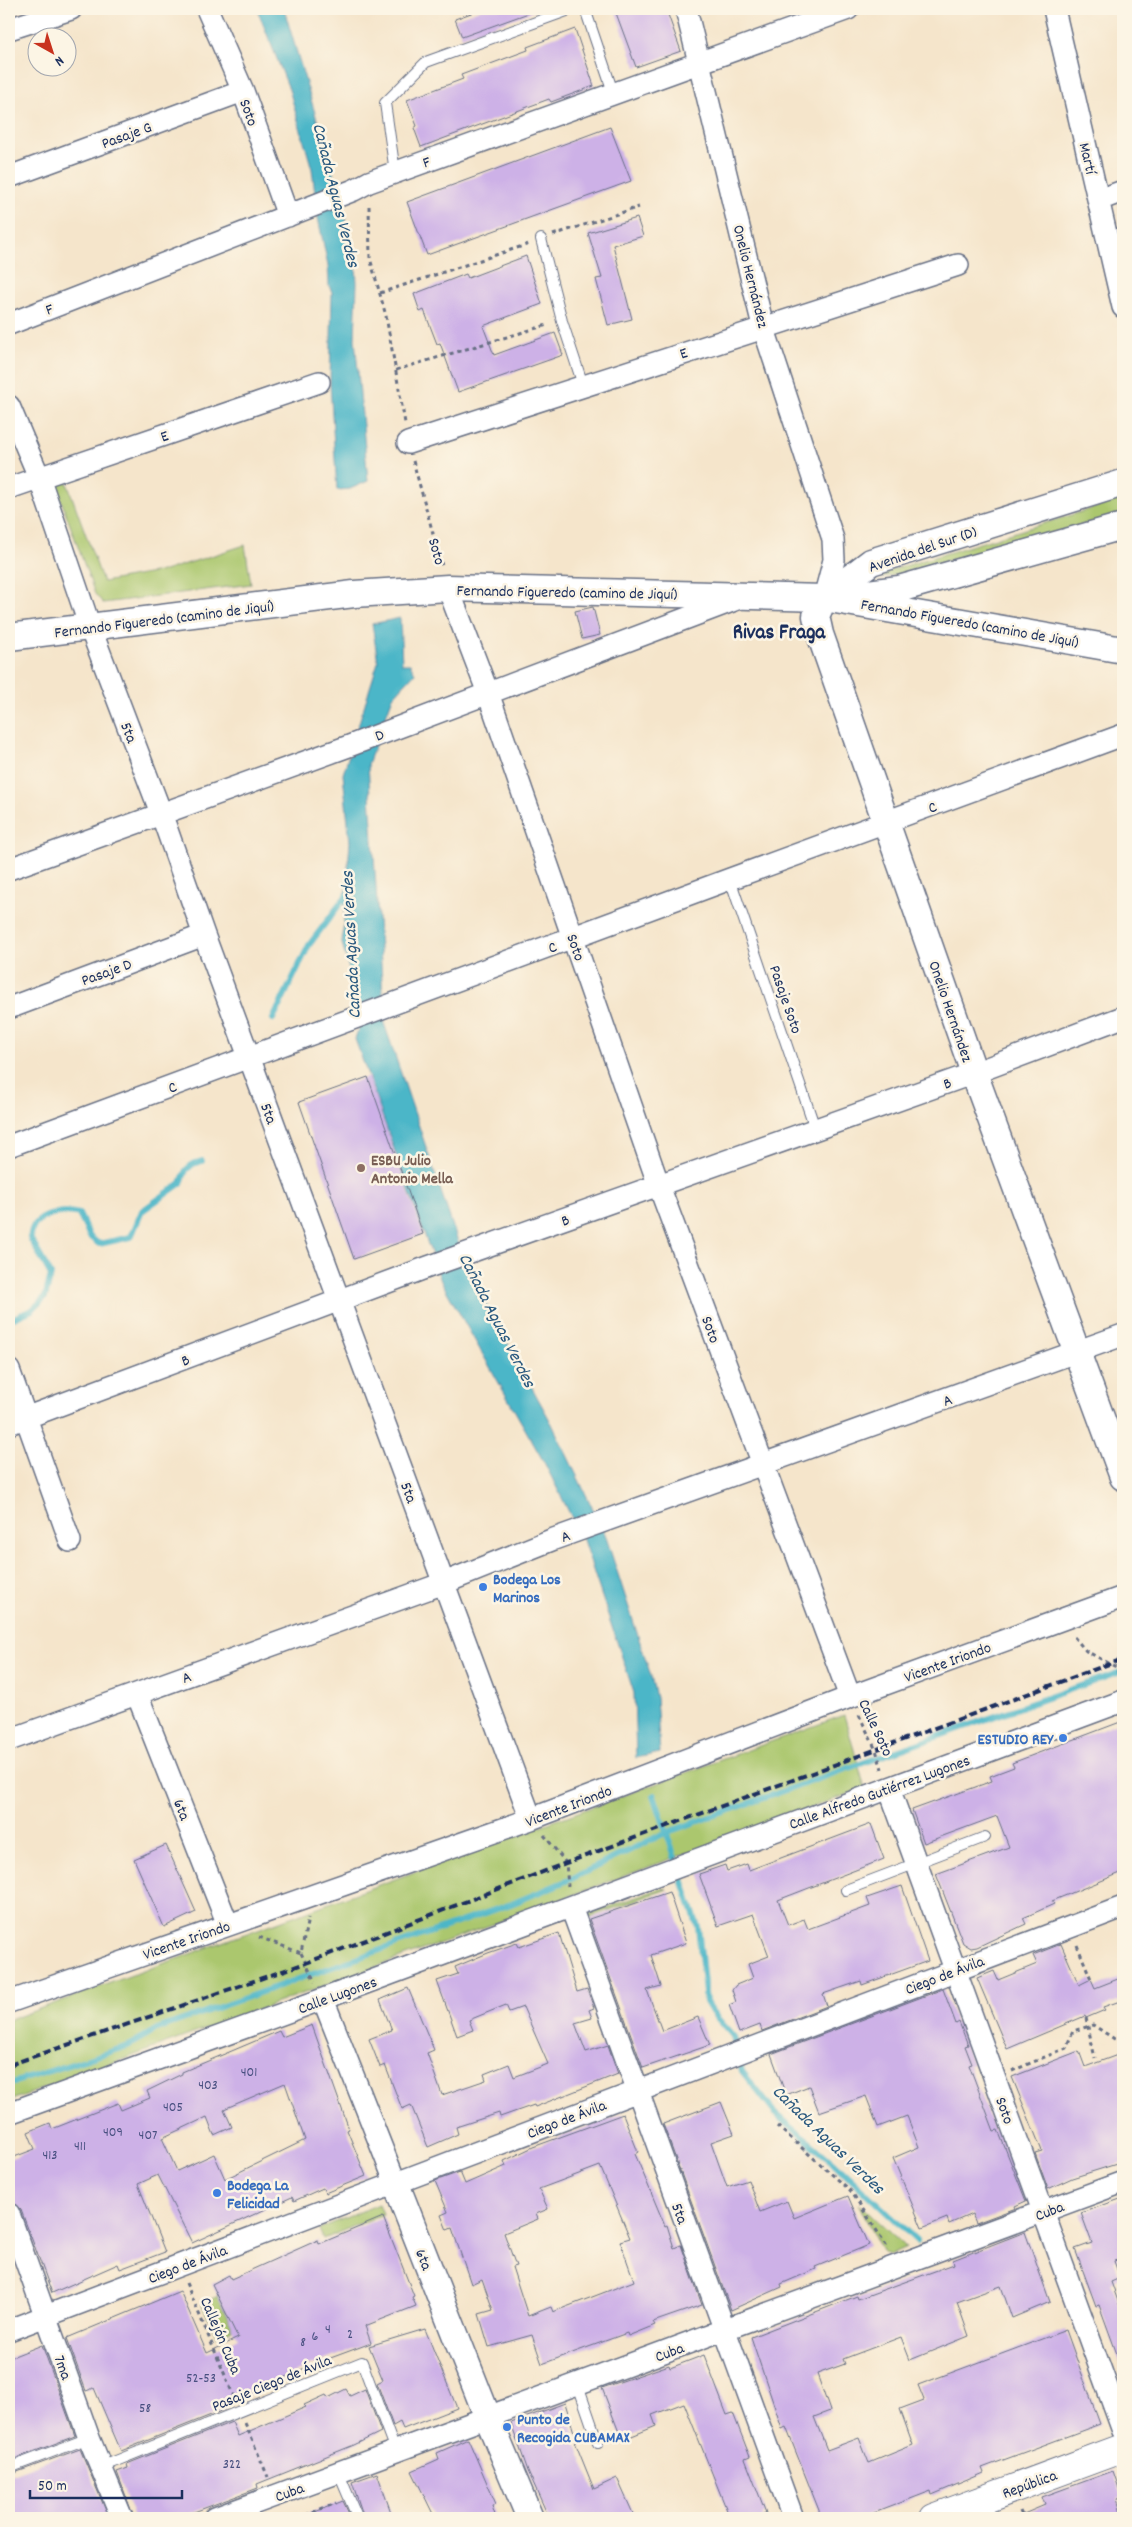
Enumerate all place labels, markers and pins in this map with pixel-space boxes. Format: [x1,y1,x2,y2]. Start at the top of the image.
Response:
place label: ESBU Julio Antonio Mella [371,1150,454,1191]
marker: ESBU Julio Antonio Mella [355,1162,367,1174]
place label: Bodega Los Marinos [493,1569,561,1610]
marker: Bodega Los Marinos [477,1581,489,1593]
place label: ESTUDIO REY [978,1729,1054,1752]
marker: ESTUDIO REY [1057,1732,1069,1744]
place label: Bodega La Felicidad [227,2175,290,2216]
marker: Bodega La Felicidad [211,2187,223,2199]
place label: Punto de Recogida CUBAMAX [517,2409,630,2450]
marker: Punto de Recogida CUBAMAX [501,2421,513,2433]

